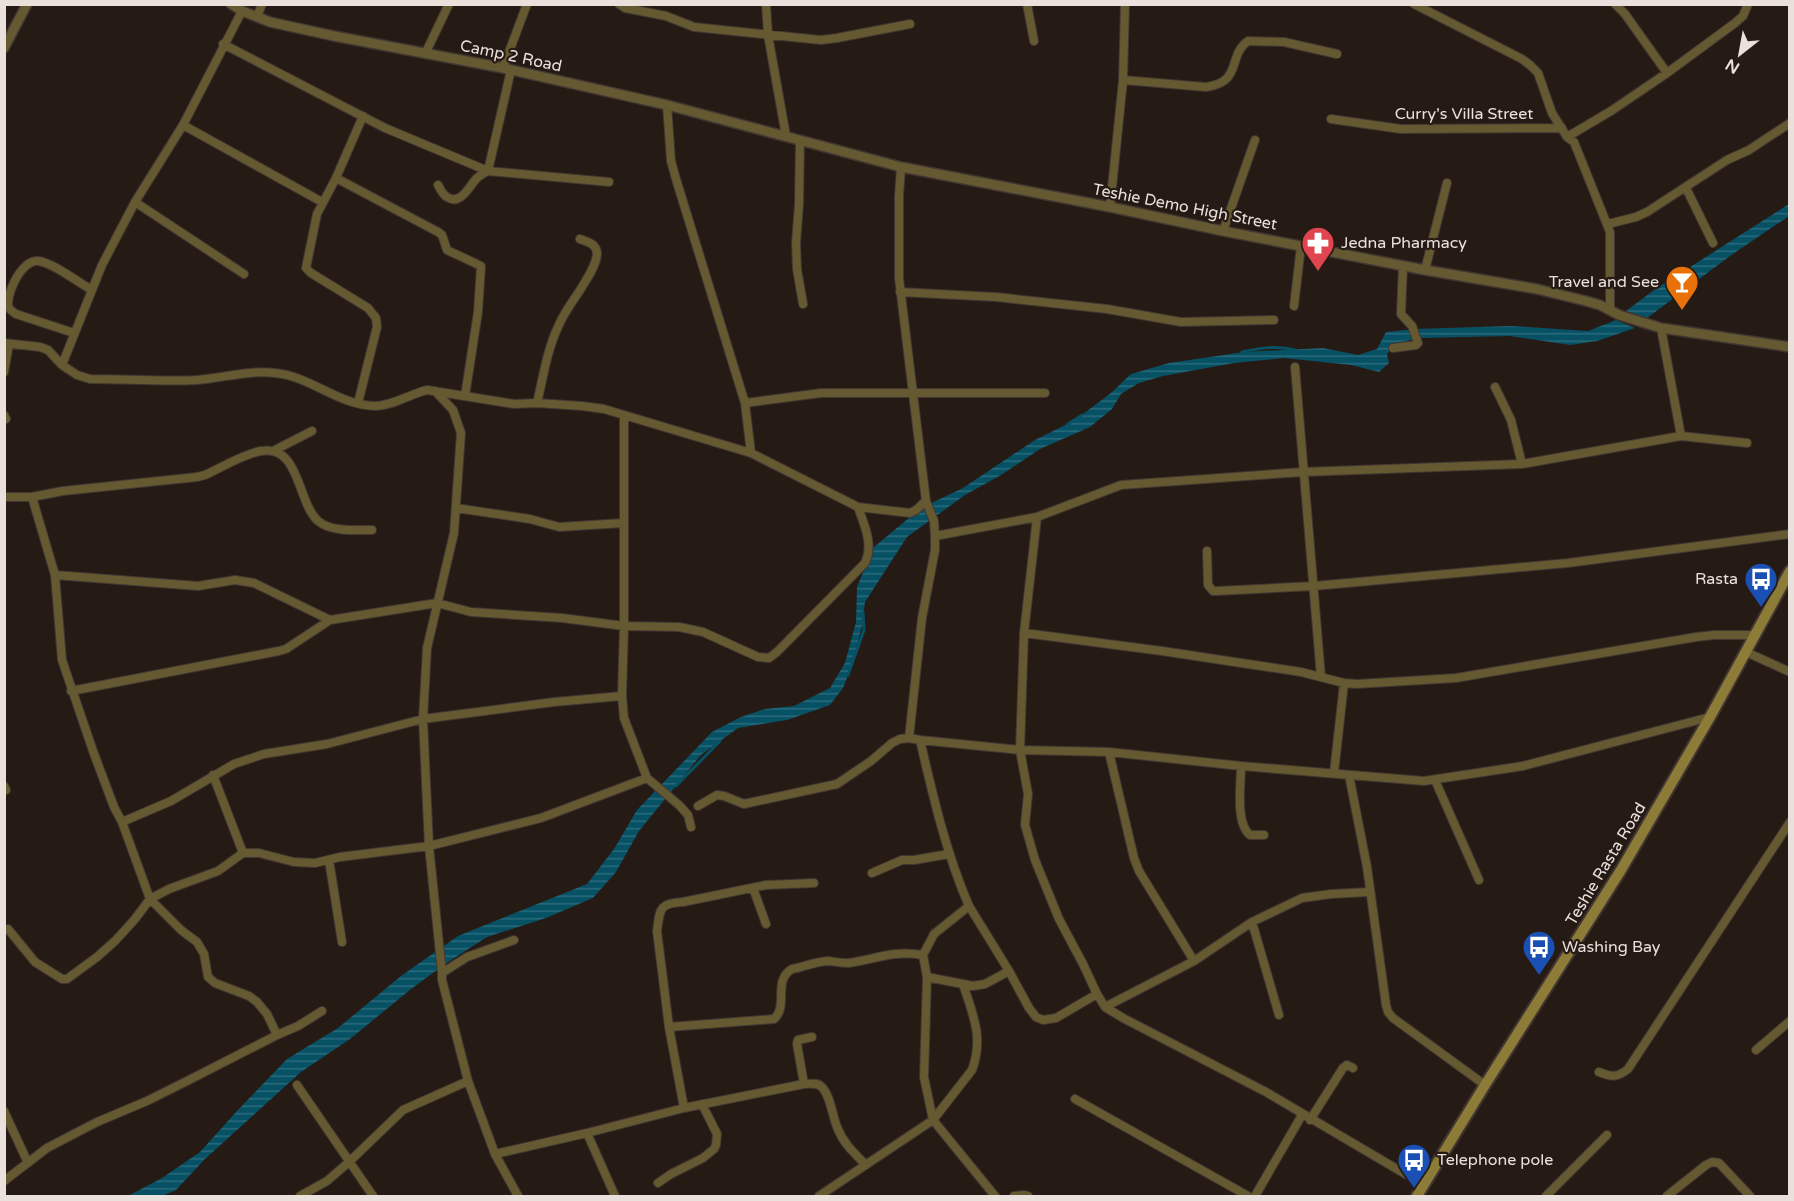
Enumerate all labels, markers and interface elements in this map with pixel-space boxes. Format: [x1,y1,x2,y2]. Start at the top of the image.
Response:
north arrow [1710,24,1770,84]
street label: Camp 2 Road [458,35,564,77]
text: N [1722,54,1743,78]
street label: Curry's Villa Street [1395,104,1533,124]
street label: Teshie Demo High Street [1091,179,1279,235]
pharmacy icon: Jedna Pharmacy [1300,225,1336,272]
place label: Jedna Pharmacy [1341,233,1467,253]
bar icon: Travel and See [1664,264,1700,311]
place label: Travel and See [1549,272,1659,292]
bus stop icon: Rasta [1743,561,1779,608]
place label: Rasta [1695,569,1738,589]
street label: Teshie Rasta Road [1561,799,1651,929]
bus stop icon: Washing Bay [1521,929,1557,976]
place label: Washing Bay [1562,937,1661,957]
bus stop icon: Telephone pole [1396,1142,1432,1189]
place label: Telephone pole [1437,1150,1553,1170]

